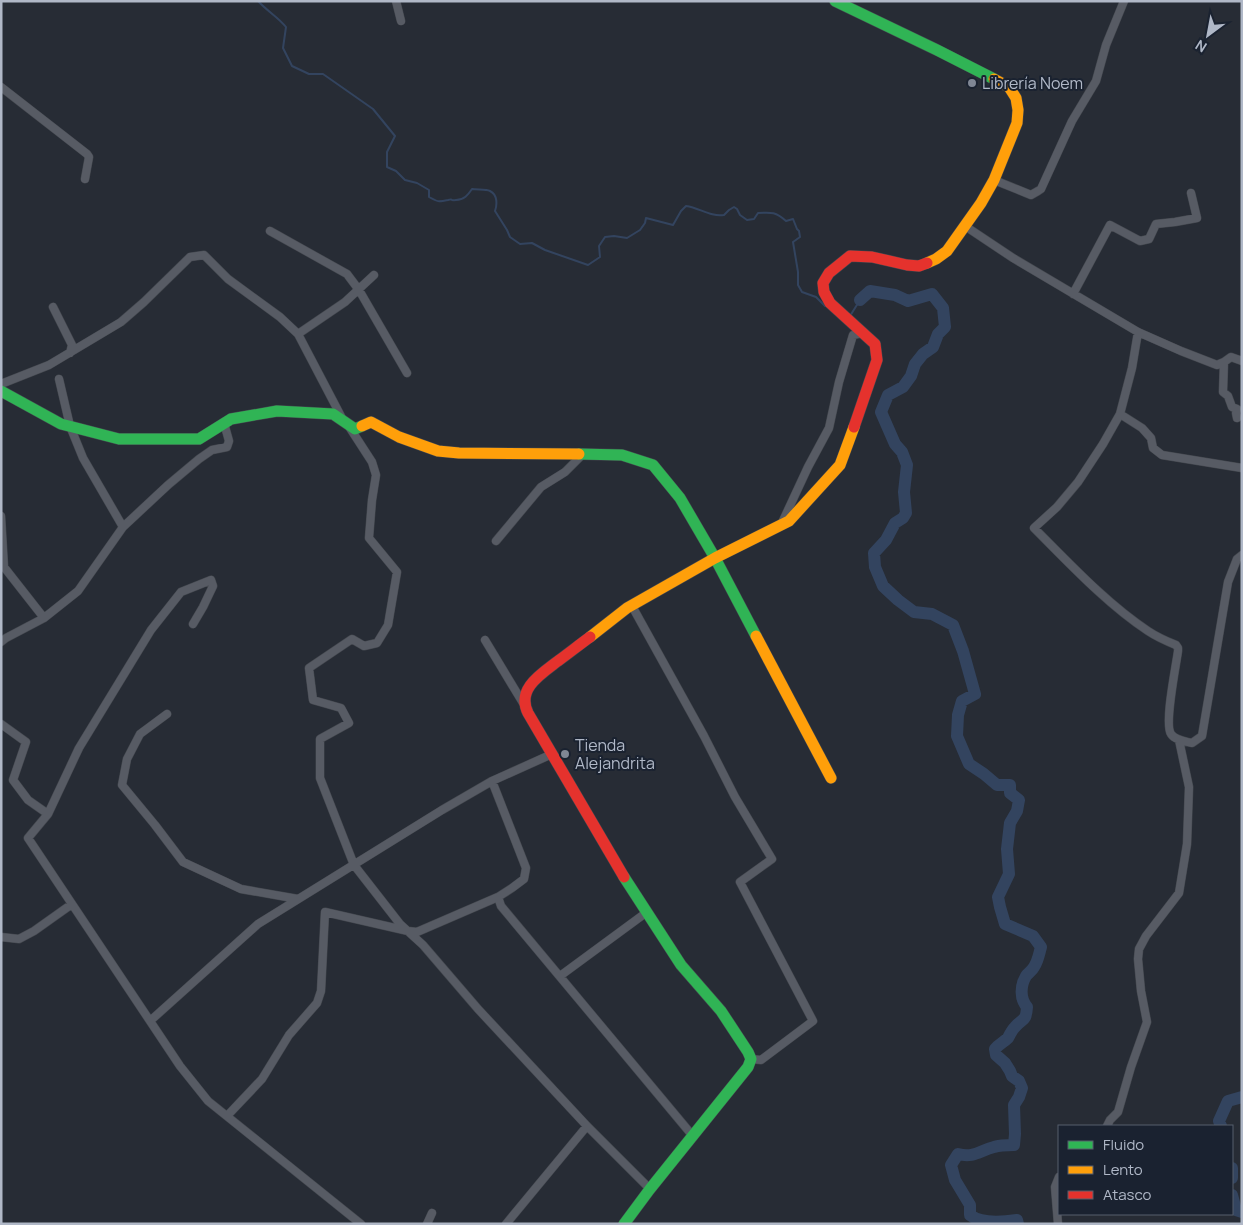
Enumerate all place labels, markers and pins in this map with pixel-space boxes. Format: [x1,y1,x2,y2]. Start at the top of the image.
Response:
place label: Librería Noem [982,72,1083,94]
marker: Librería Noem [966,77,978,89]
place label: Tienda Alejandrita [575,734,655,774]
marker: Tienda Alejandrita [559,748,571,760]

